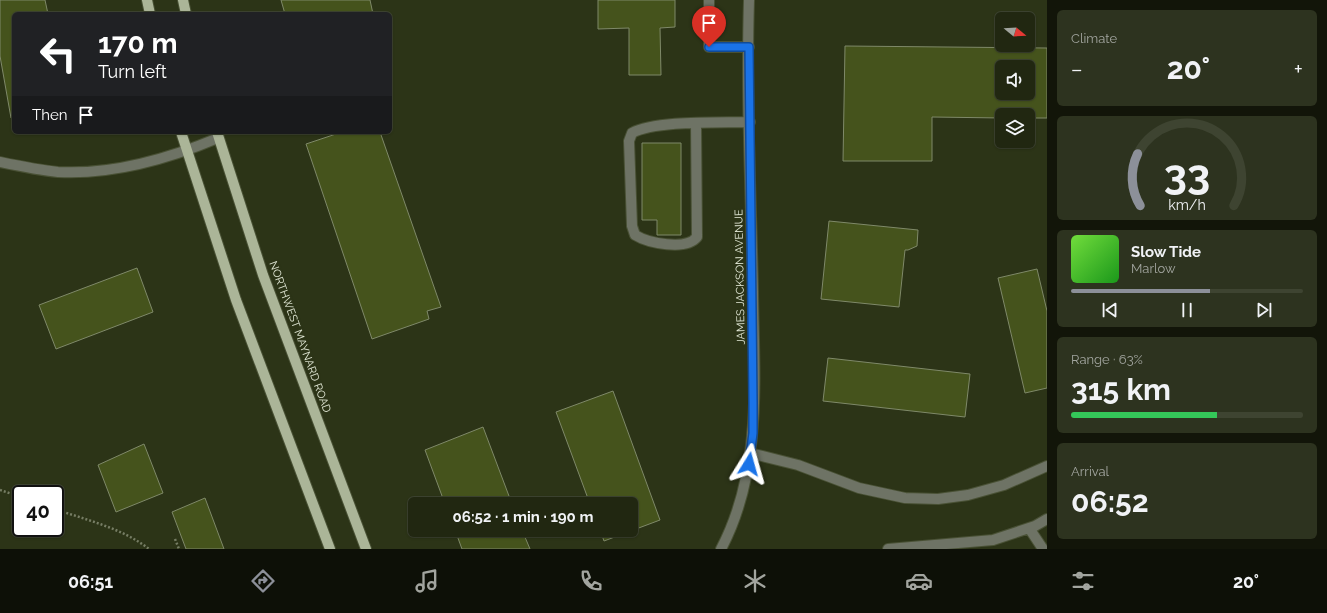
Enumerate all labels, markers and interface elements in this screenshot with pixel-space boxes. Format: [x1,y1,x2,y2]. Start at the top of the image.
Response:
pin [692,6,726,47]
icon: arrive [698,12,720,34]
north arrow [995,12,1035,52]
map controls [995,12,1035,148]
text: 170 m [98,27,178,60]
icon: left [32,28,84,80]
text: Climate [1071,31,1117,46]
text: 20° [1167,51,1210,86]
text: − [1071,56,1083,82]
text: + [1294,56,1303,82]
button: sound [995,60,1035,100]
text: Turn left [98,61,167,82]
icon: arrive [75,104,97,126]
text: Then [32,106,67,124]
button: layers [995,108,1035,148]
text: 33 [1164,150,1210,199]
text: km/h [1168,197,1206,213]
street label: JAMES JACKSON AVENUE [732,209,748,345]
text: Slow Tide [1131,243,1201,261]
street label: NORTHWEST MAYNARD ROAD [266,259,334,415]
text: Marlow [1131,261,1176,276]
icon: previous [1099,299,1121,321]
icon: pause [1176,299,1198,321]
icon: next [1253,299,1275,321]
text: Range · 63% [1071,352,1143,367]
text: 315 km [1071,372,1171,407]
position arrow [728,443,770,485]
text: Arrival [1071,464,1109,479]
text: 06:52 [1071,484,1149,519]
speed limit sign: 40 [12,485,64,537]
text: 06:52 · 1 min · 190 m [453,508,593,526]
icon: directions [249,567,277,595]
icon: music [413,567,441,595]
icon: phone [577,567,605,595]
icon: climate [741,567,769,595]
icon: car [905,567,933,595]
icon: filters [1069,567,1097,595]
text: 06:51 [68,571,113,592]
text: 20° [1233,571,1259,592]

